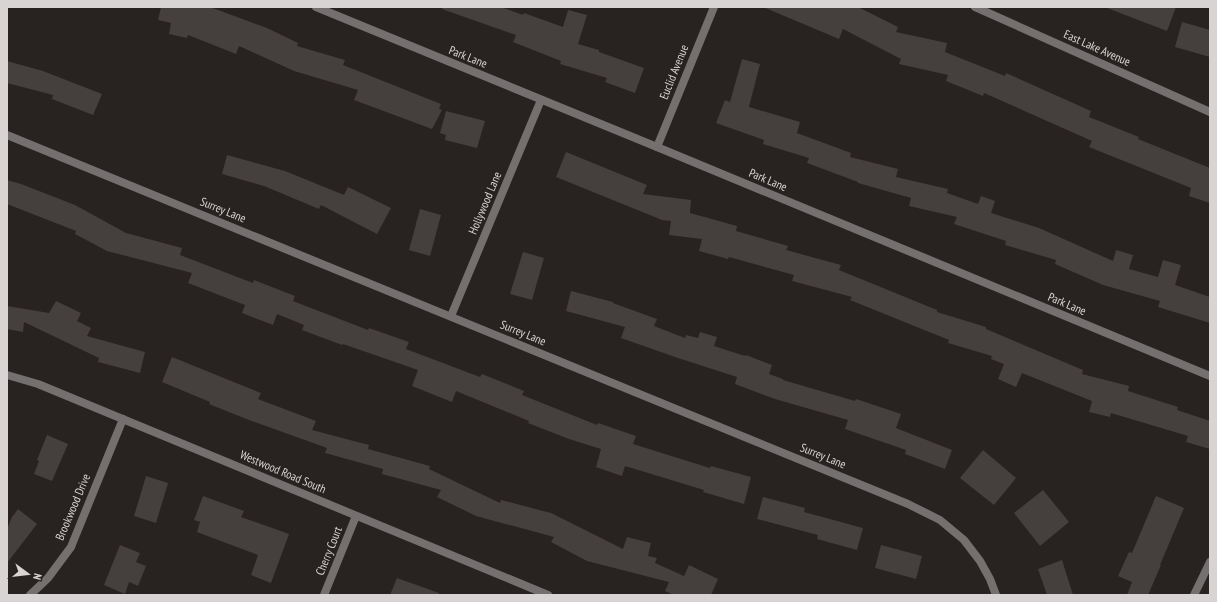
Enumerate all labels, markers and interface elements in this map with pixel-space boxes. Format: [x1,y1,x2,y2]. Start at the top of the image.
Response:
street label: East Lake Avenue [1061,26,1133,69]
street label: Park Lane [447,42,490,71]
street label: Euclid Avenue [656,42,691,101]
street label: Park Lane [747,165,790,194]
street label: Hollywood Lane [465,169,504,236]
street label: Surrey Lane [198,194,248,226]
street label: Park Lane [1046,289,1089,318]
street label: Surrey Lane [498,317,548,349]
street label: Surrey Lane [798,440,848,472]
street label: Westwood Road South [238,447,329,496]
street label: Brookwood Drive [52,471,93,542]
street label: Cherry Court [312,524,345,577]
north arrow [8,554,48,594]
text: N [30,572,45,581]

